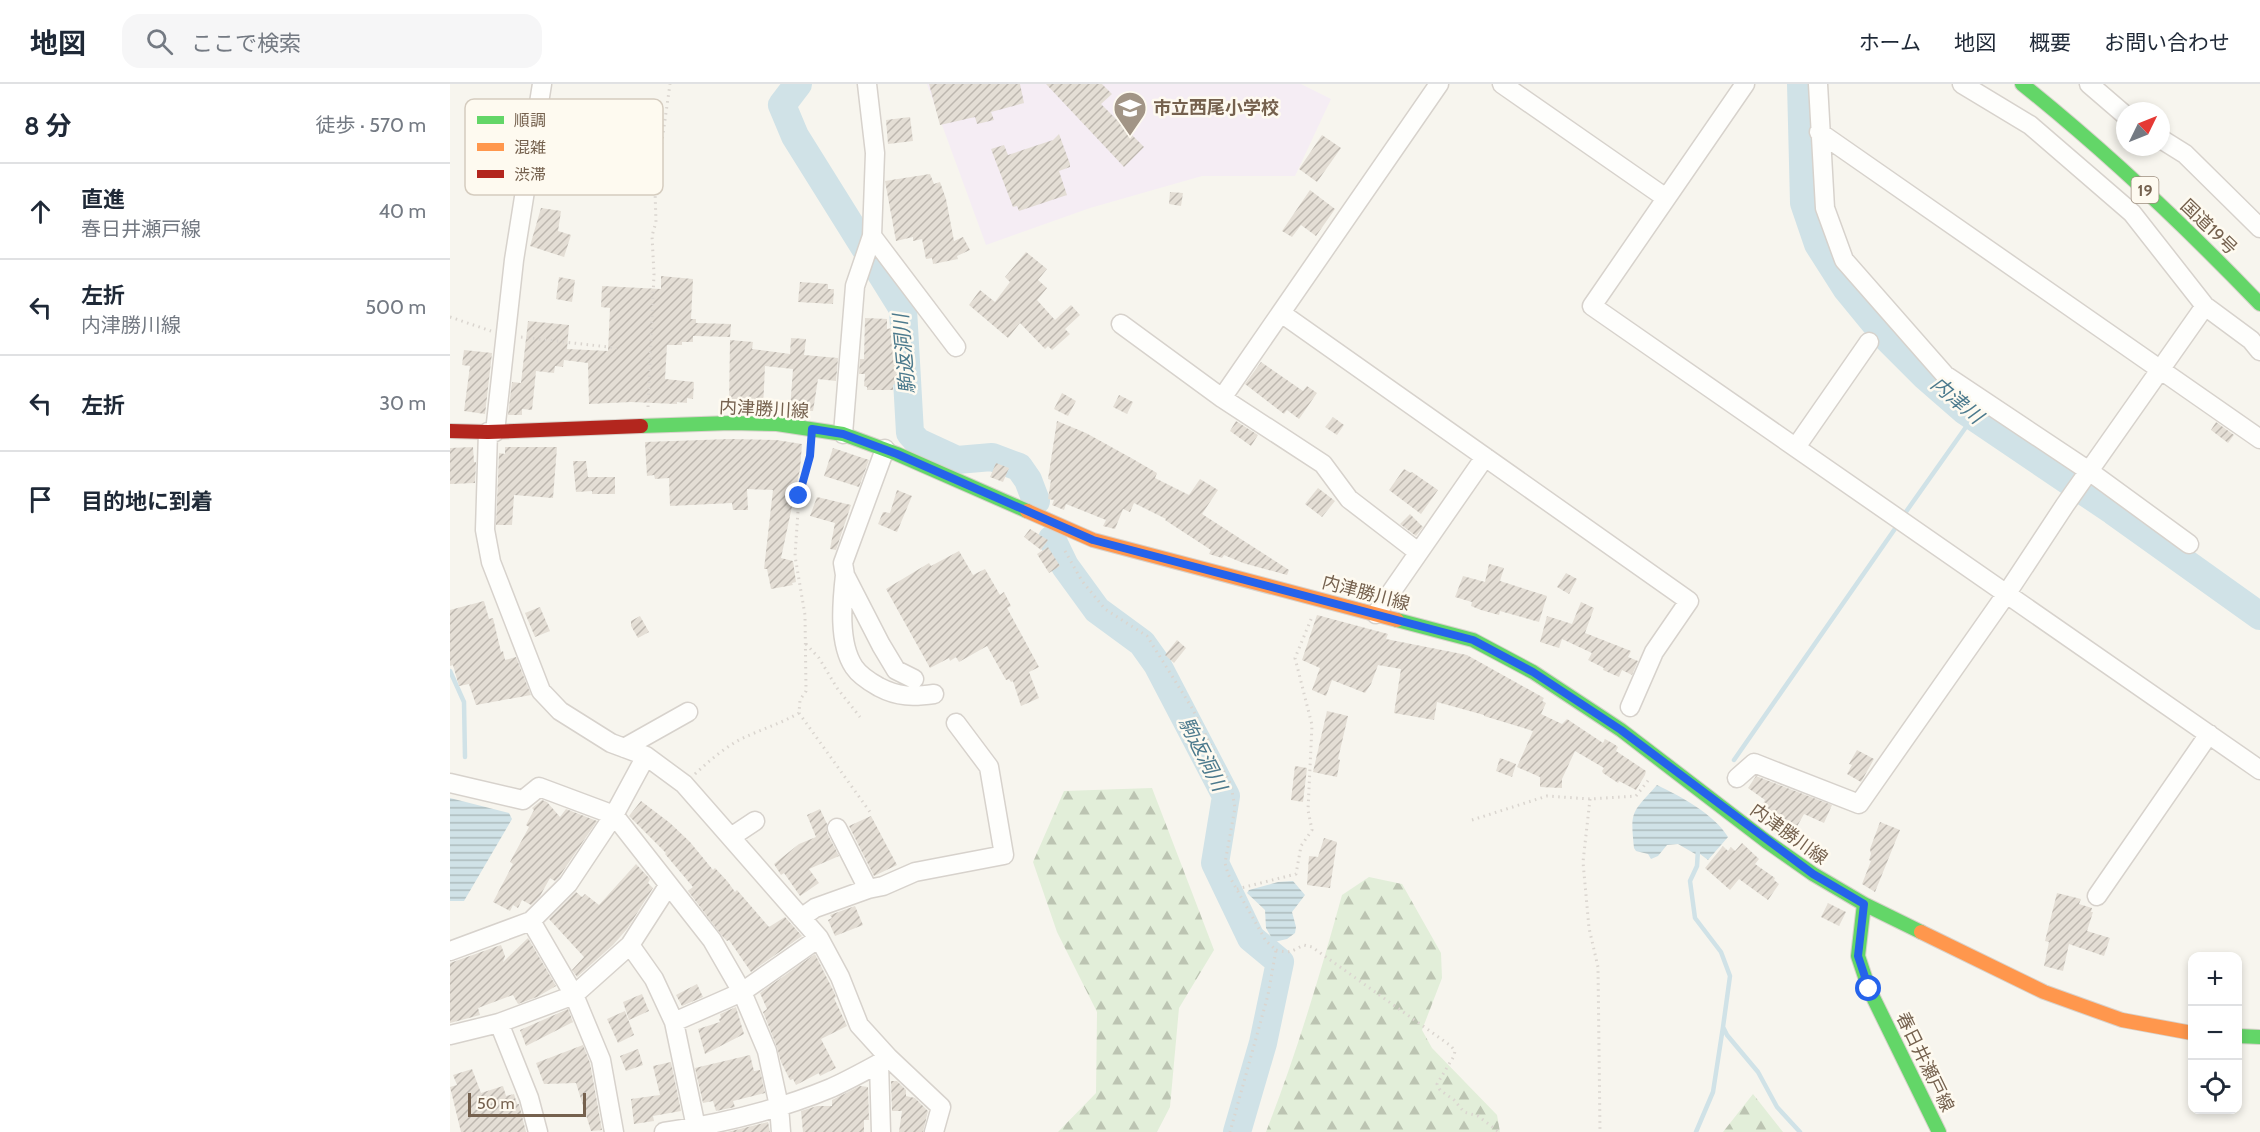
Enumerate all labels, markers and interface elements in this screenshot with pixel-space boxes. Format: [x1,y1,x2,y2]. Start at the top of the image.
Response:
search box [122,14,542,68]
icon: search [143,25,176,58]
text: 地図 [30,26,86,60]
text: ここで検索 [191,30,301,57]
text: ホーム [1859,30,1921,55]
text: 地図 [1954,30,1996,55]
text: 概要 [2029,30,2071,55]
text: お問い合わせ [2104,30,2230,55]
school or university icon: 市立西尾小学校 [1112,90,1148,137]
place label: 市立西尾小学校 [1153,97,1279,119]
legend [465,99,663,195]
north arrow [2116,102,2170,156]
text: 8 分 [24,110,72,142]
text: 順調 [514,111,546,130]
text: 徒歩 · 570 m [316,113,426,137]
text: 混雑 [514,138,546,157]
text: 渋滞 [514,165,546,184]
road number: 19 [2132,177,2158,203]
text: 直進 [81,186,125,213]
icon: ahead [24,195,57,228]
street label: 国道19号 [2176,195,2242,259]
text: 40 m [378,199,426,223]
text: 春日井瀬戸線 [81,217,201,241]
text: 左折 [81,282,125,309]
icon: left [24,291,57,324]
text: 500 m [365,295,426,319]
water label: 駒返洞川 [888,311,919,395]
text: 内津勝川線 [81,313,181,337]
water label: 内津川 [1926,372,1989,430]
icon: left [24,387,57,420]
text: 30 m [379,391,426,415]
text: 左折 [81,392,125,419]
street label: 内津勝川線 [718,396,810,422]
route end [785,482,811,508]
icon: arrive [24,483,57,516]
text: 目的地に到着 [81,488,213,515]
street label: 内津勝川線 [1320,571,1412,615]
water label: 駒返洞川 [1174,713,1233,797]
street label: 内津勝川線 [1746,799,1832,869]
map controls [2188,952,2242,1114]
button: + [2188,952,2242,1006]
route start [1855,975,1881,1001]
button: − [2188,1006,2242,1060]
street label: 春日井瀬戸線 [1891,1009,1959,1115]
button: locate [2188,1060,2242,1114]
scale bar [468,1090,586,1118]
text: 50 m [477,1094,514,1113]

